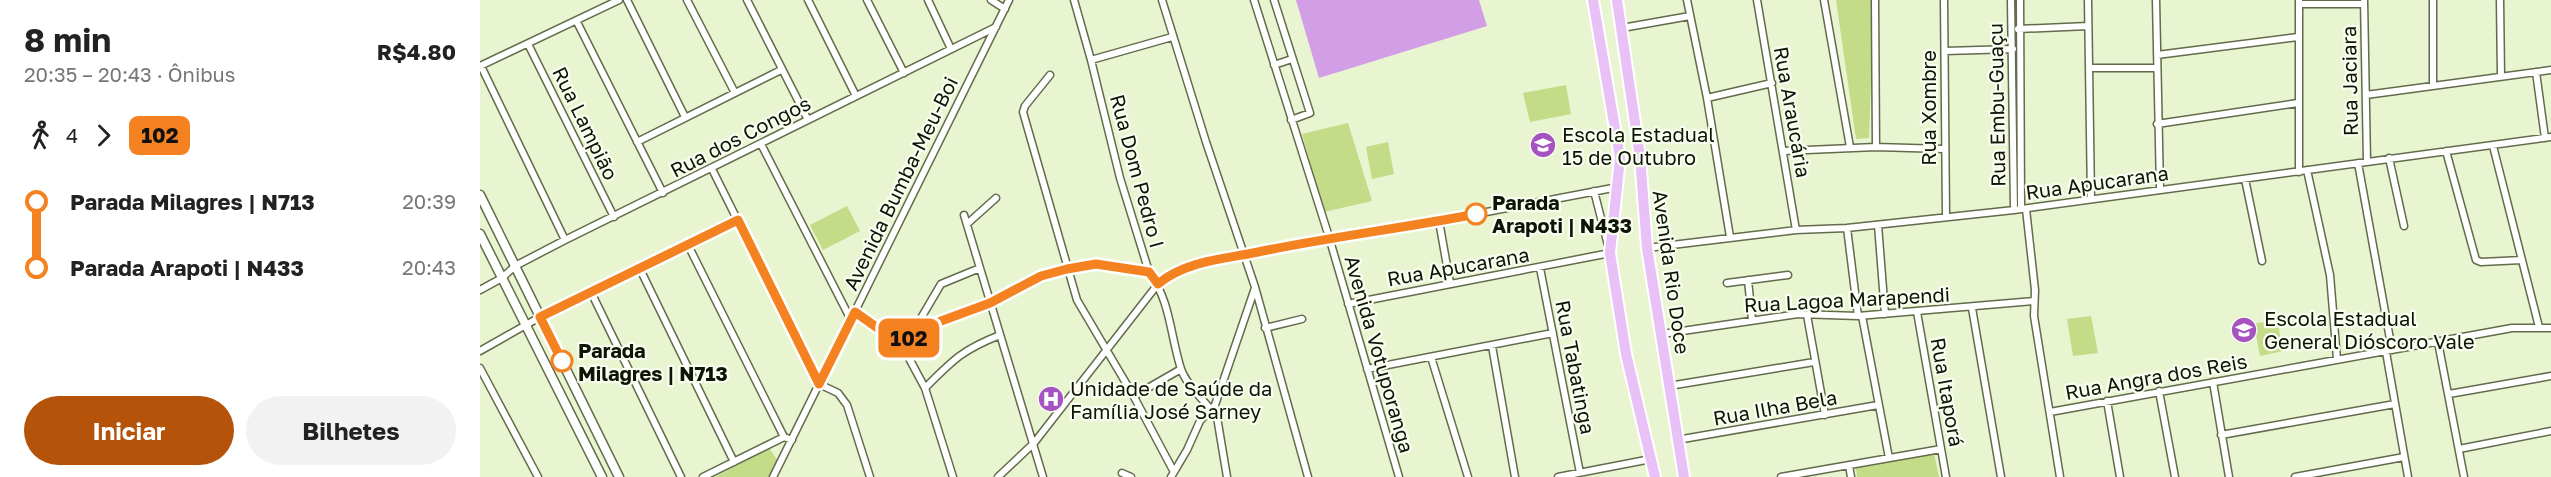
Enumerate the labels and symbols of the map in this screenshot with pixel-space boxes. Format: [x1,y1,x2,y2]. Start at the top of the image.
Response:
street label: Rua Embu-Guaçu [1983,23,2009,187]
street label: Rua Jaciara [2336,26,2362,136]
street label: Rua Araucária [1770,45,1816,179]
street label: Rua Xombre [1916,50,1940,166]
street label: Rua Lampião [548,62,624,184]
street label: Avenida Bumba-Meu-Boi [838,72,962,294]
street label: Rua dos Congos [666,90,814,182]
street label: Rua Dom Pedro I [1106,92,1170,250]
place label: Escola Estadual 15 de Outubro [1562,122,1715,169]
school or university icon: Escola Estadual 15 de Outubro [1528,130,1558,160]
street label: Rua Apucarana [2024,160,2170,204]
street label: Avenida Rio Doce [1649,188,1695,356]
place label: Parada Arapoti | N433 [1492,190,1632,237]
marker: Parada Arapoti | N433 [1465,203,1487,225]
street label: Rua Apucarana [1385,242,1531,290]
street label: Avenida Votuporanga [1340,253,1420,455]
street label: Rua Lagoa Marapendi [1743,282,1951,316]
street label: Rua Tabatinga [1551,298,1601,436]
place label: Escola Estadual General Dióscoro Vale [2264,306,2475,353]
school or university icon: Escola Estadual General Dióscoro Vale [2229,315,2259,345]
line badge: 102 [874,318,944,358]
street label: Rua Itaporá [1927,336,1969,448]
place label: Parada Milagres | N713 [578,338,728,385]
street label: Rua Angra dos Reis [2063,348,2249,404]
marker: Parada Milagres | N713 [551,350,573,372]
place label: Unidade de Saúde da Família José Sarney [1070,376,1272,423]
hospital icon: Unidade de Saúde da Família José Sarney [1036,384,1066,414]
street label: Rua Ilha Bela [1711,384,1839,430]

